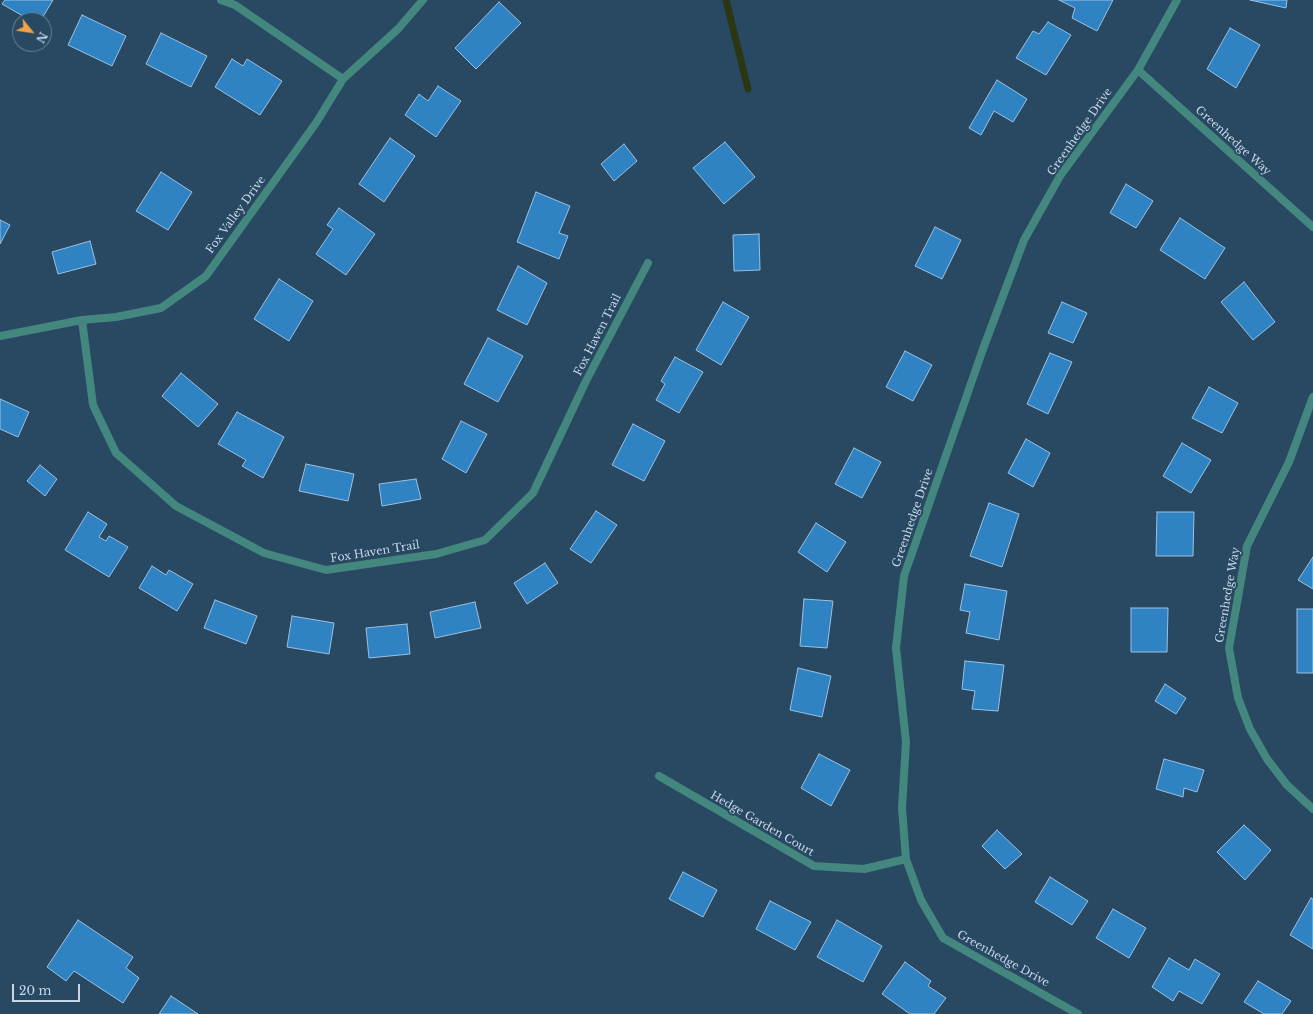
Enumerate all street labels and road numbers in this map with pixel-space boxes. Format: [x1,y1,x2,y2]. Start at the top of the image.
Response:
street label: Greenhedge Drive [1045,86,1115,178]
street label: Greenhedge Way [1193,104,1273,178]
street label: Fox Valley Drive [204,174,268,256]
street label: Fox Haven Trail [572,292,624,378]
street label: Greenhedge Drive [890,467,936,569]
street label: Fox Haven Trail [330,538,420,566]
street label: Greenhedge Way [1213,546,1243,644]
street label: Hedge Garden Court [708,789,816,859]
street label: Greenhedge Drive [954,928,1052,990]

